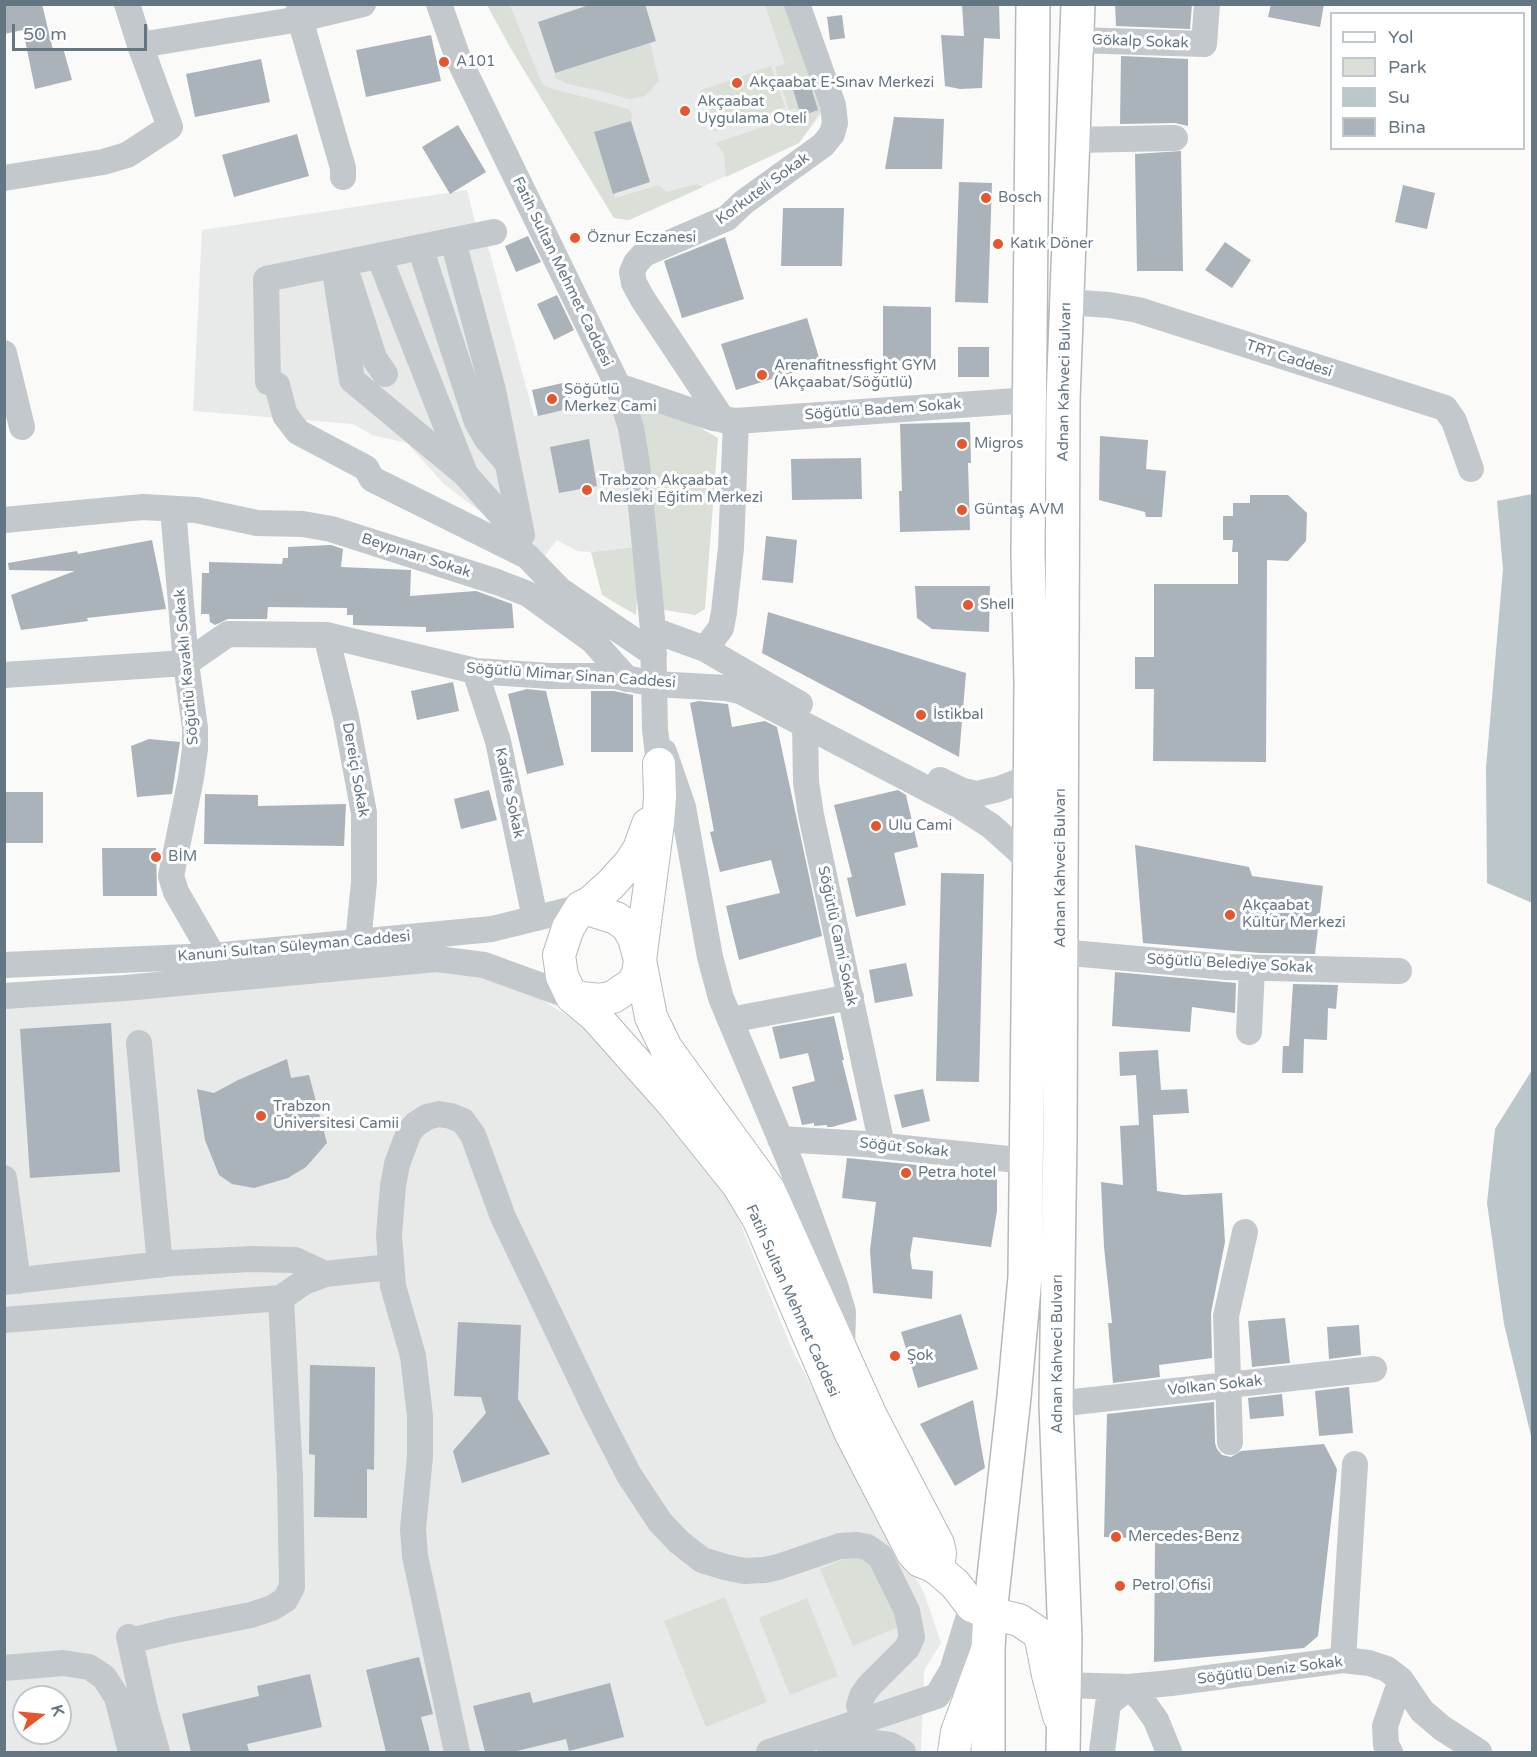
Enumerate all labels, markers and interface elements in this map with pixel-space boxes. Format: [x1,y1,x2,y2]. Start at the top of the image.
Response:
scale bar [15,12,150,50]
legend [1330,12,1525,150]
text: 50 m [23,23,67,45]
text: Yol [1388,26,1414,48]
street label: Gökalp Sokak [1091,31,1189,53]
place label: A101 [456,53,495,71]
marker: A101 [437,55,451,69]
text: Park [1388,56,1426,78]
place label: Akçaabat E-Sınav Merkezi [749,74,934,92]
marker: Akçaabat E-Sınav Merkezi [730,76,744,90]
text: Su [1388,86,1410,108]
place label: Akçaabat Uygulama Oteli [697,93,807,128]
marker: Akçaabat Uygulama Oteli [678,104,692,118]
text: Bina [1388,116,1426,138]
street label: Korkuteli Sokak [713,149,813,229]
street label: Fatih Sultan Mehmet Caddesi [508,174,616,370]
place label: Bosch [998,189,1042,207]
marker: Bosch [979,191,993,205]
place label: Öznur Eczanesi [587,229,696,247]
marker: Öznur Eczanesi [568,231,582,245]
place label: Katık Döner [1010,235,1093,253]
marker: Katık Döner [991,237,1005,251]
street label: Adnan Kahveci Bulvarı [1055,302,1075,462]
street label: TRT Caddesi [1243,337,1335,381]
place label: Arenafitnessfight GYM (Akçaabat/Söğütlü) [774,357,937,392]
marker: Arenafitnessfight GYM (Akçaabat/Söğütlü) [755,368,769,382]
place label: Söğütlü Merkez Cami [564,381,657,416]
marker: Söğütlü Merkez Cami [545,392,559,406]
street label: Söğütlü Badem Sokak [804,396,962,424]
place label: Migros [974,435,1023,453]
marker: Migros [955,437,969,451]
place label: Trabzon Akçaabat Mesleki Eğitim Merkezi [599,472,763,507]
marker: Trabzon Akçaabat Mesleki Eğitim Merkezi [580,483,594,497]
place label: Güntaş AVM [974,501,1064,519]
marker: Güntaş AVM [955,503,969,517]
street label: Beypınarı Sokak [359,530,473,582]
street label: Söğütlü Kavaklı Sokak [171,588,203,746]
place label: Shell [980,596,1014,614]
marker: Shell [961,598,975,612]
street label: Söğütlü Mimar Sinan Caddesi [466,660,676,692]
place label: İstikbal [933,706,984,724]
marker: İstikbal [914,708,928,722]
street label: Dereiçi Sokak [338,721,372,819]
street label: Kadife Sokak [491,746,527,840]
street label: Adnan Kahveci Bulvarı [1052,788,1070,948]
place label: Ulu Cami [888,817,952,835]
marker: Ulu Cami [869,819,883,833]
place label: BİM [168,848,197,866]
marker: BİM [149,850,163,864]
street label: Söğütlü Cami Sokak [813,864,861,1008]
place label: Akçaabat Kültür Merkezi [1242,897,1346,932]
marker: Akçaabat Kültür Merkezi [1223,908,1237,922]
street label: Kanuni Sultan Süleyman Caddesi [177,928,411,966]
street label: Söğütlü Belediye Sokak [1146,951,1314,977]
place label: Trabzon Üniversitesi Camii [273,1098,399,1133]
marker: Trabzon Üniversitesi Camii [254,1109,268,1123]
street label: Söğüt Sokak [859,1134,949,1162]
place label: Petra hotel [918,1164,996,1182]
marker: Petra hotel [899,1166,913,1180]
street label: Fatih Sultan Mehmet Caddesi [741,1202,843,1400]
street label: Adnan Kahveci Bulvarı [1049,1274,1067,1434]
place label: Şok [907,1347,934,1365]
marker: Şok [888,1349,902,1363]
street label: Volkan Sokak [1167,1372,1263,1400]
place label: Mercedes-Benz [1128,1528,1239,1546]
marker: Mercedes-Benz [1109,1530,1123,1544]
place label: Petrol Ofisi [1132,1577,1211,1595]
marker: Petrol Ofisi [1113,1579,1127,1593]
street label: Söğütlü Deniz Sokak [1196,1653,1344,1689]
north arrow [12,1685,72,1745]
text: K [46,1703,68,1718]

